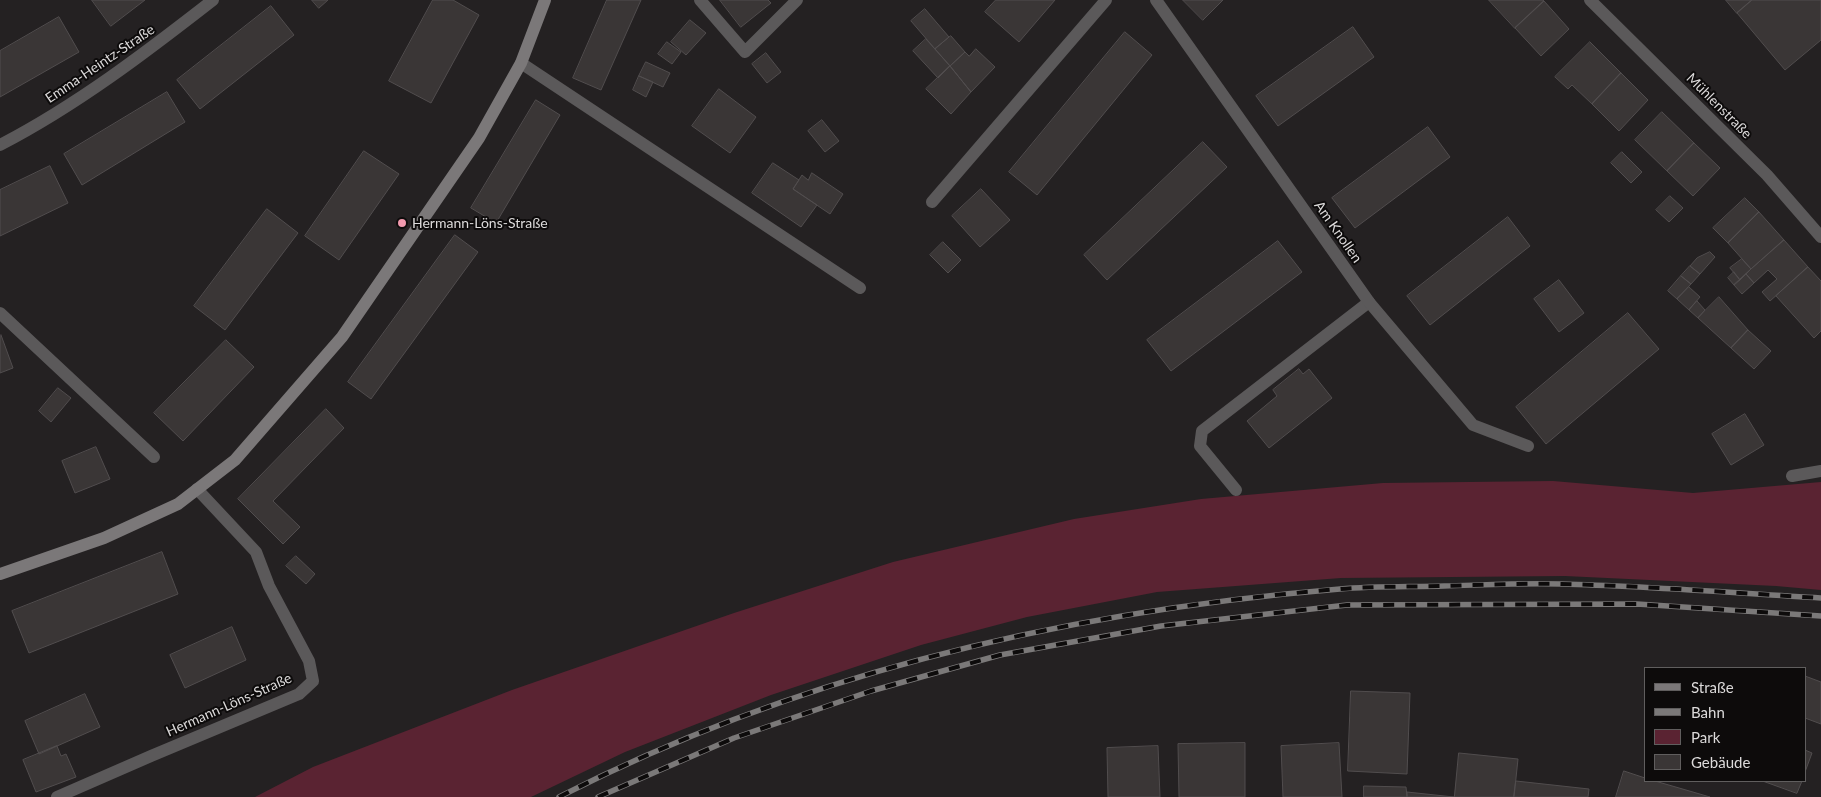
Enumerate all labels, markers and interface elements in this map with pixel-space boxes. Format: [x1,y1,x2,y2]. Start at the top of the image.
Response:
street label: Emma-Heintz-Straße [42,21,158,107]
street label: Mühlenstraße [1683,70,1755,142]
street label: Am Knollen [1311,198,1365,266]
place label: Hermann-Löns-Straße [412,215,548,231]
marker: Hermann-Löns-Straße [396,217,408,229]
legend [1644,667,1806,782]
street label: Hermann-Löns-Straße [164,670,294,740]
text: Straße [1691,678,1734,696]
text: Bahn [1691,703,1725,721]
text: Park [1691,728,1720,746]
text: Gebäude [1691,753,1750,771]

